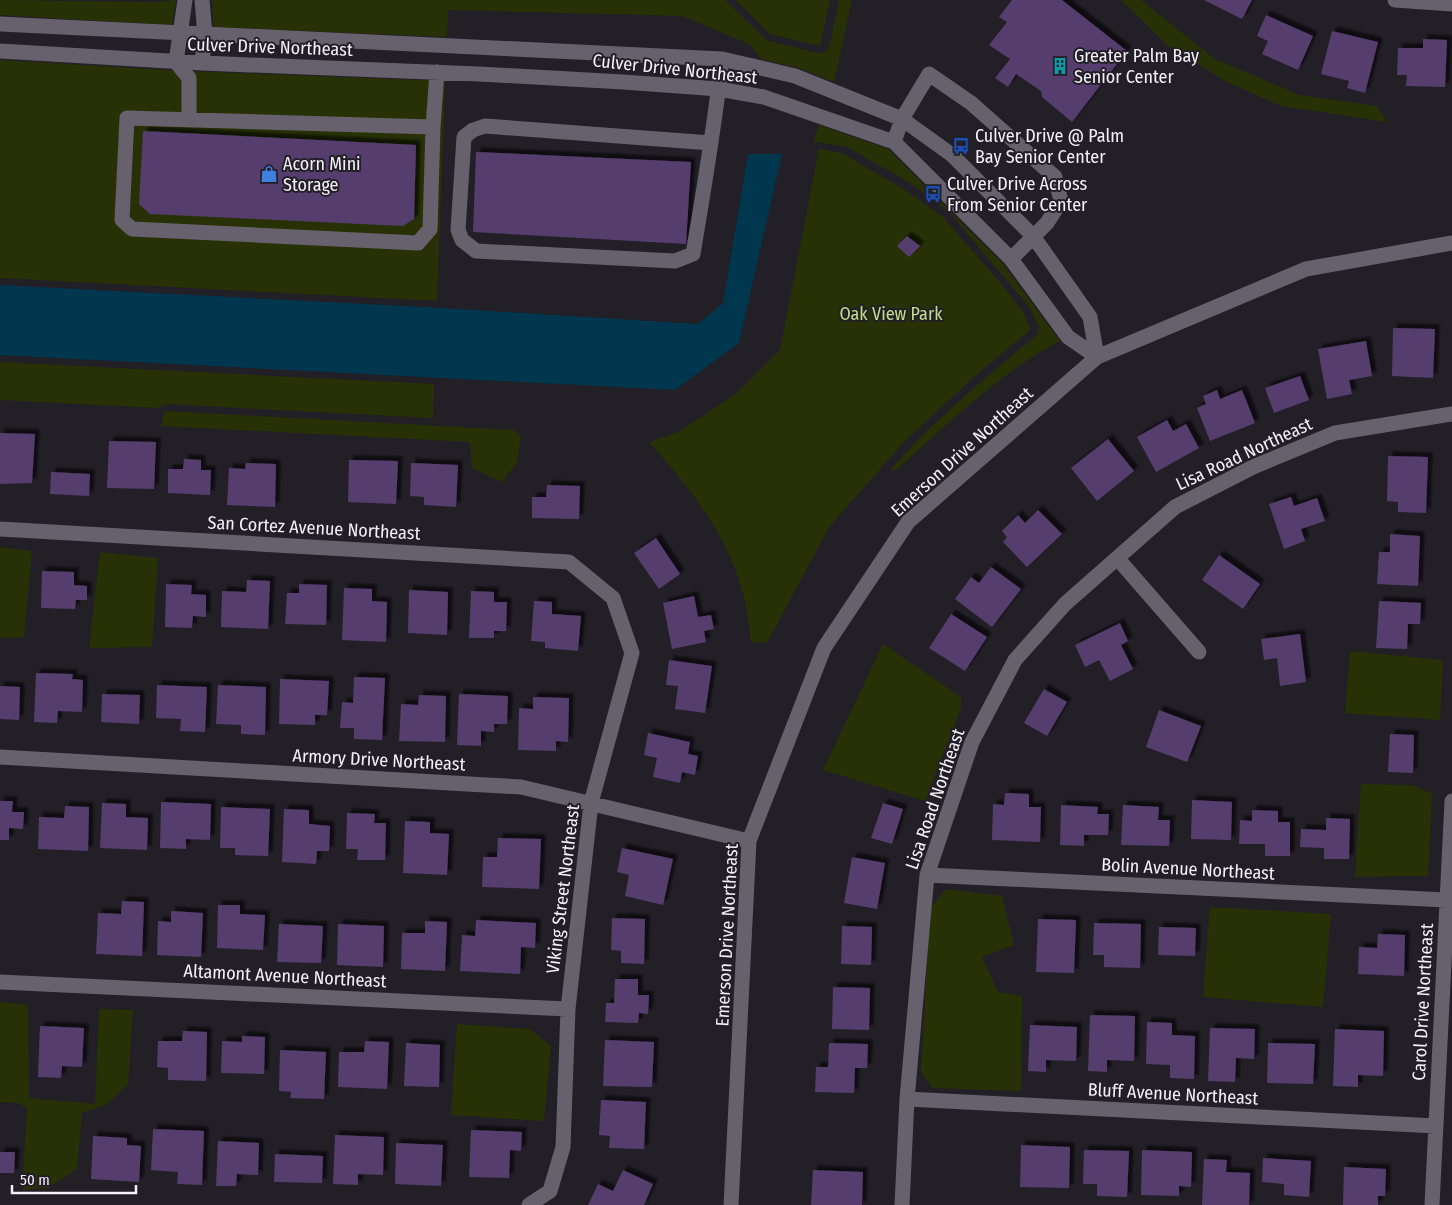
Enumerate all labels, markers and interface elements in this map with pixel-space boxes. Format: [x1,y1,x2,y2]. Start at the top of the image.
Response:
street label: Culver Drive Northeast [187,33,353,61]
place label: Greater Palm Bay Senior Center [1074,45,1199,88]
street label: Culver Drive Northeast [592,49,759,89]
building icon: Greater Palm Bay Senior Center [1050,56,1070,76]
place label: Culver Drive @ Palm Bay Senior Center [975,125,1124,168]
bus stop icon: Culver Drive @ Palm Bay Senior Center [951,136,971,156]
place label: Acorn Mini Storage [283,153,361,196]
shop icon: Acorn Mini Storage [259,164,279,184]
place label: Culver Drive Across From Senior Center [947,173,1088,216]
bus stop icon: Culver Drive Across From Senior Center [923,184,943,204]
park label: Oak View Park [839,303,943,325]
street label: Emerson Drive Northeast [887,382,1038,521]
street label: Lisa Road Northeast [1172,413,1316,495]
street label: San Cortez Avenue Northeast [207,511,421,545]
street label: Lisa Road Northeast [901,725,969,872]
street label: Armory Drive Northeast [292,744,466,776]
street label: Viking Street Northeast [542,803,584,975]
street label: Emerson Drive Northeast [711,843,743,1027]
street label: Bolin Avenue Northeast [1101,853,1275,885]
street label: Carol Drive Northeast [1408,923,1438,1081]
street label: Altamont Avenue Northeast [183,960,387,992]
street label: Bluff Avenue Northeast [1087,1079,1259,1109]
scale bar [12,1162,136,1194]
text: 50 m [20,1171,50,1189]

